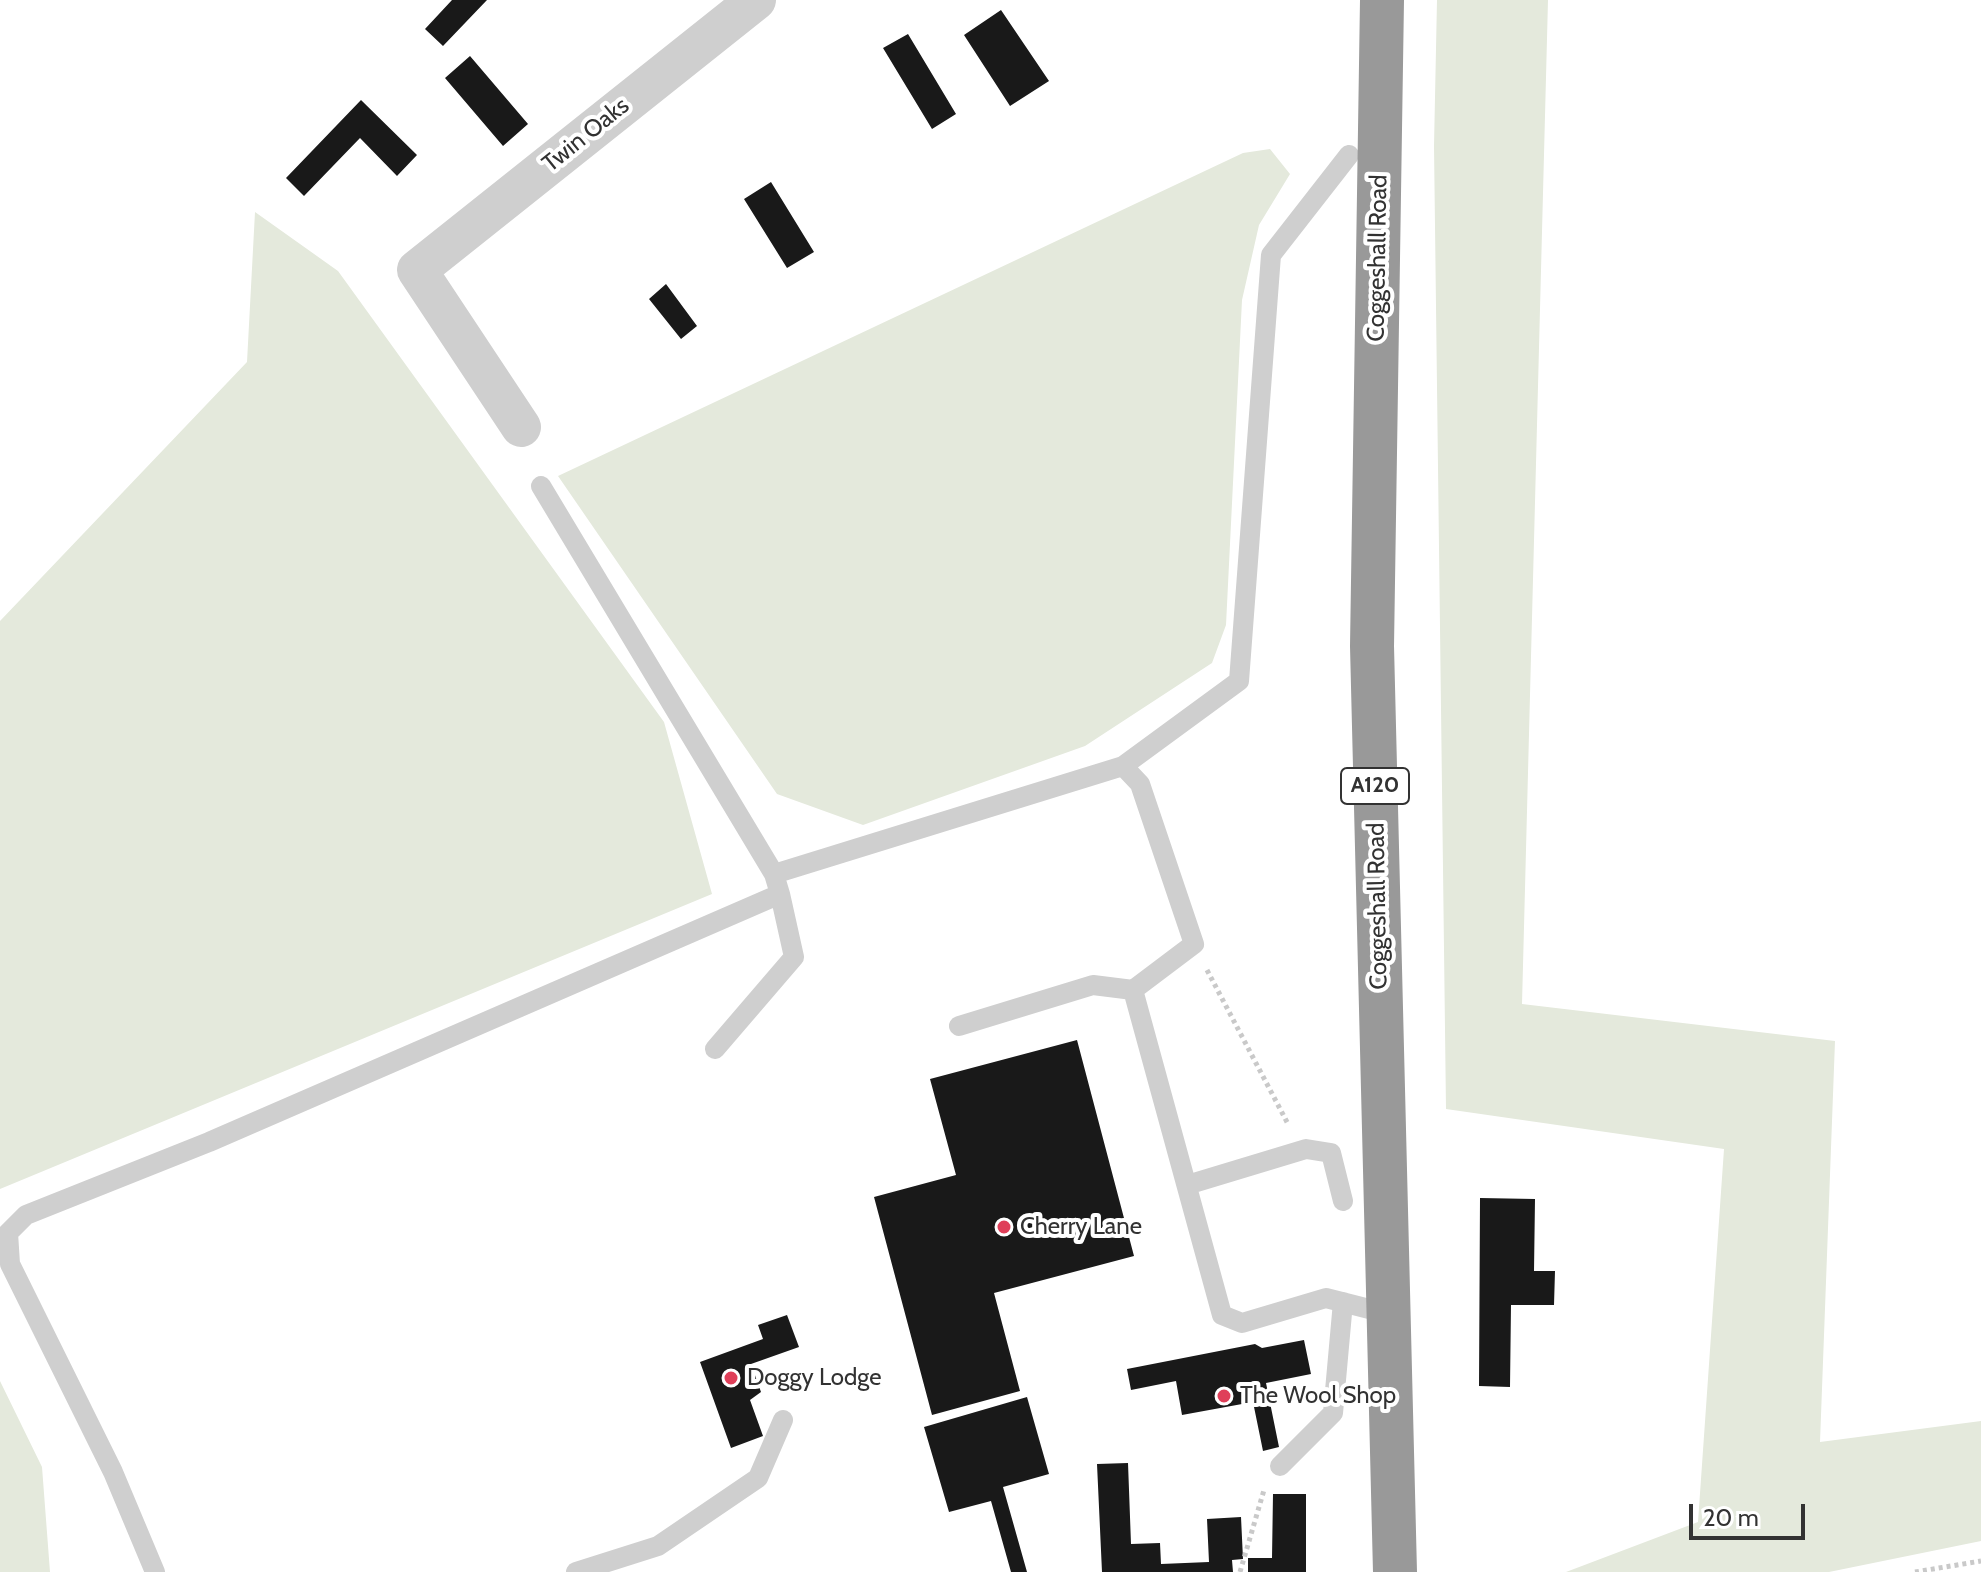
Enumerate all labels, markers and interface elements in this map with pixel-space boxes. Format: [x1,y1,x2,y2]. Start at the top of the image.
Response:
street label: Twin Oaks [537,91,635,179]
street label: Coggeshall Road [1362,174,1394,342]
road number: A120 [1341,768,1409,804]
street label: Coggeshall Road [1362,822,1394,990]
place label: Cherry Lane [1020,1213,1142,1241]
marker: Cherry Lane [995,1218,1013,1236]
place label: Doggy Lodge [747,1364,881,1392]
marker: Doggy Lodge [722,1369,740,1387]
place label: The Wool Shop [1240,1382,1396,1410]
marker: The Wool Shop [1215,1387,1233,1405]
scale bar [1693,1488,1809,1538]
text: 20 m [1703,1503,1759,1532]

